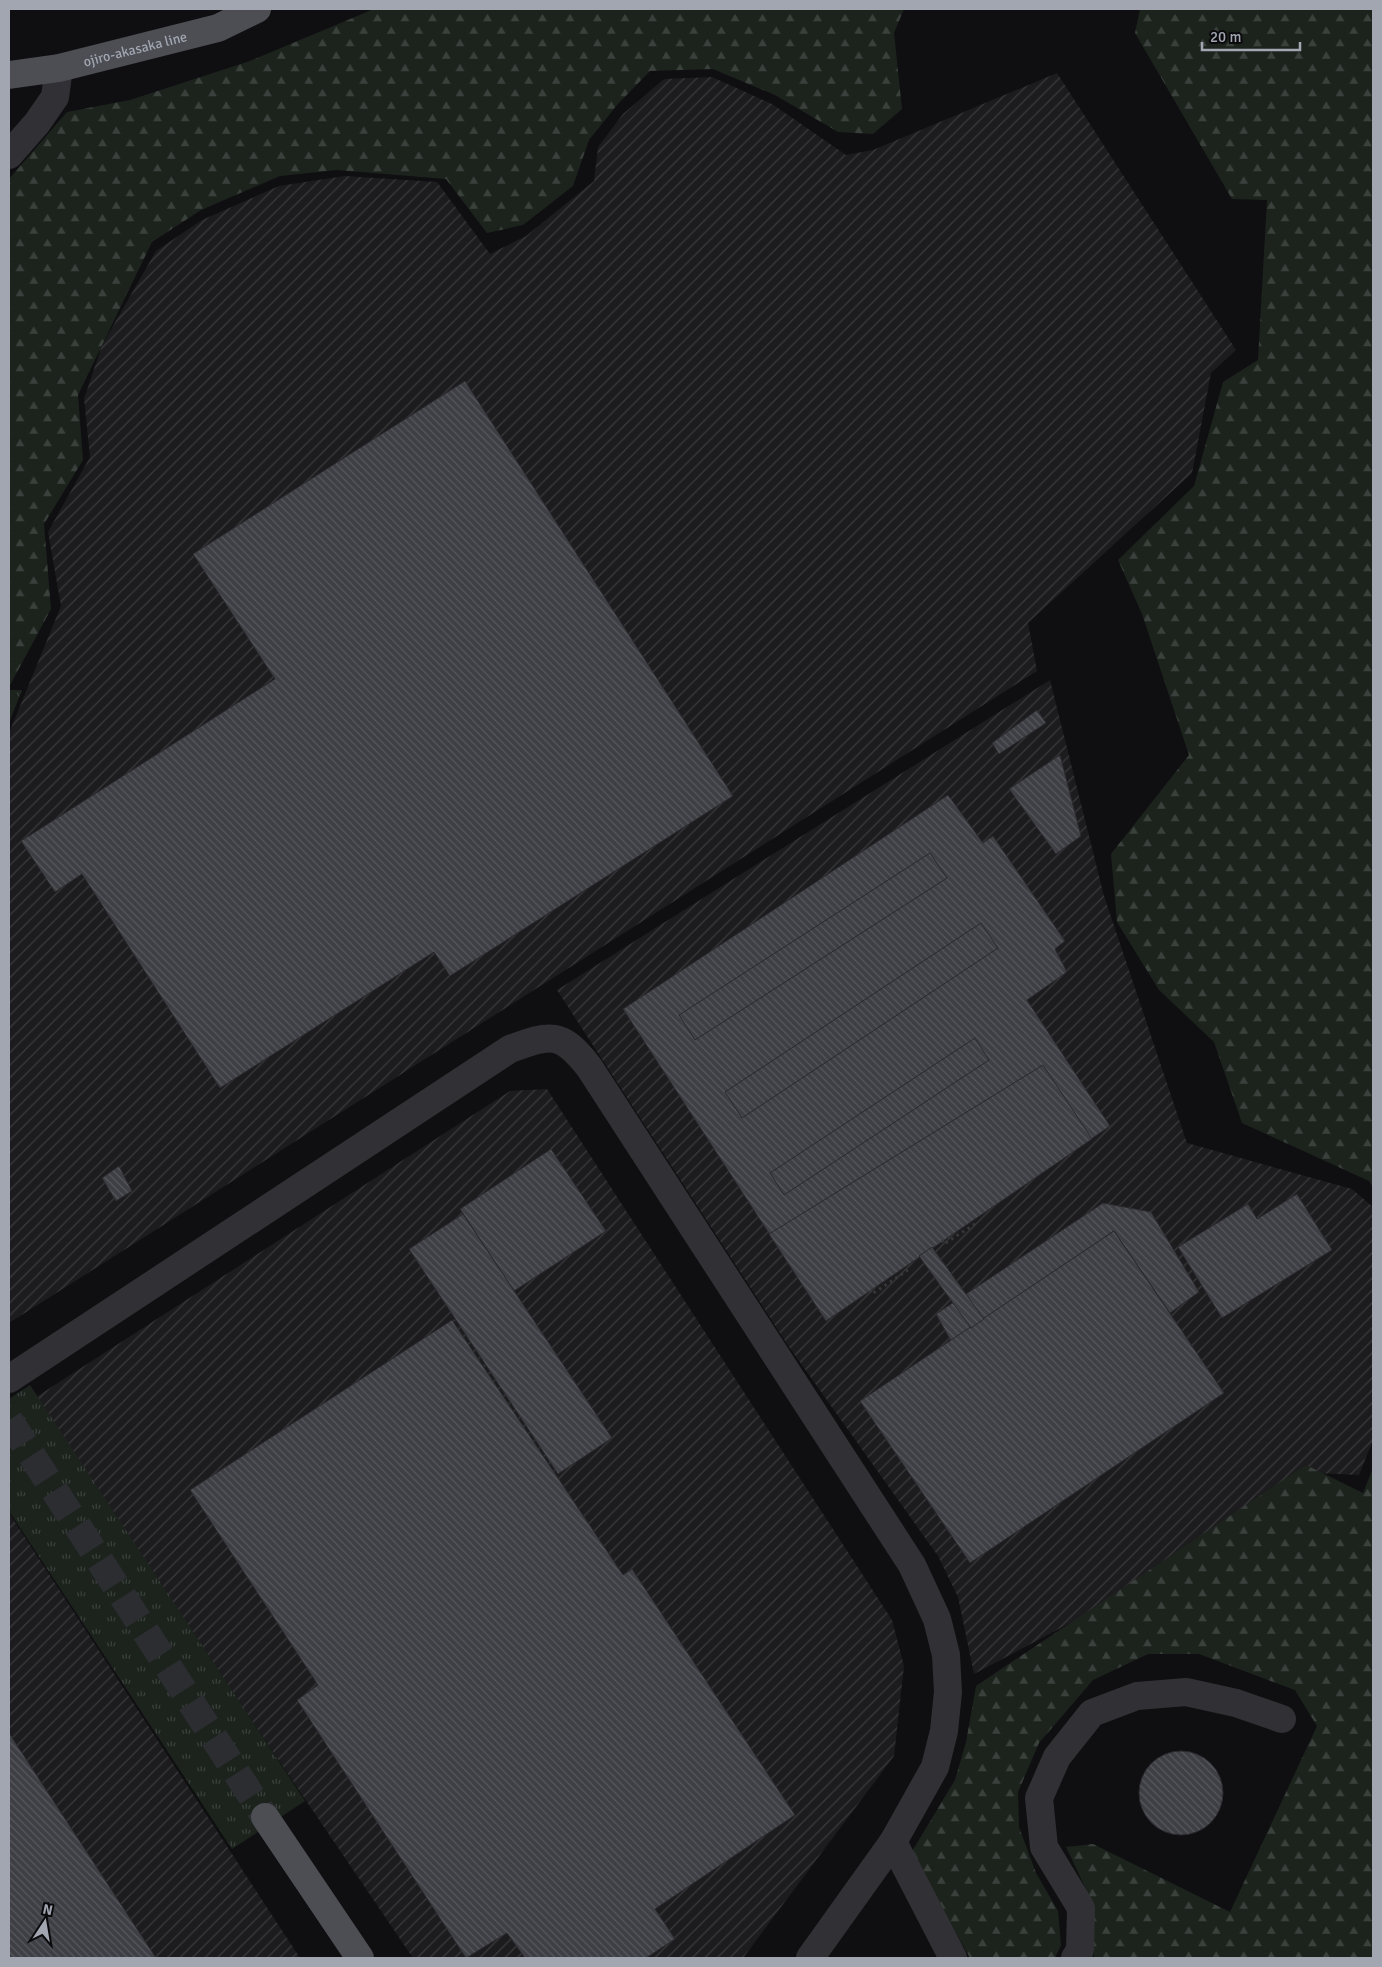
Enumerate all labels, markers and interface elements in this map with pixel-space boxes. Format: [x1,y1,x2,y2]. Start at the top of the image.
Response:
scale bar [1202,20,1300,52]
street label: ojiro-akasaka line [82,28,189,70]
text: 20 m [1210,28,1241,46]
north arrow [20,1897,70,1947]
text: N [41,1900,54,1919]

